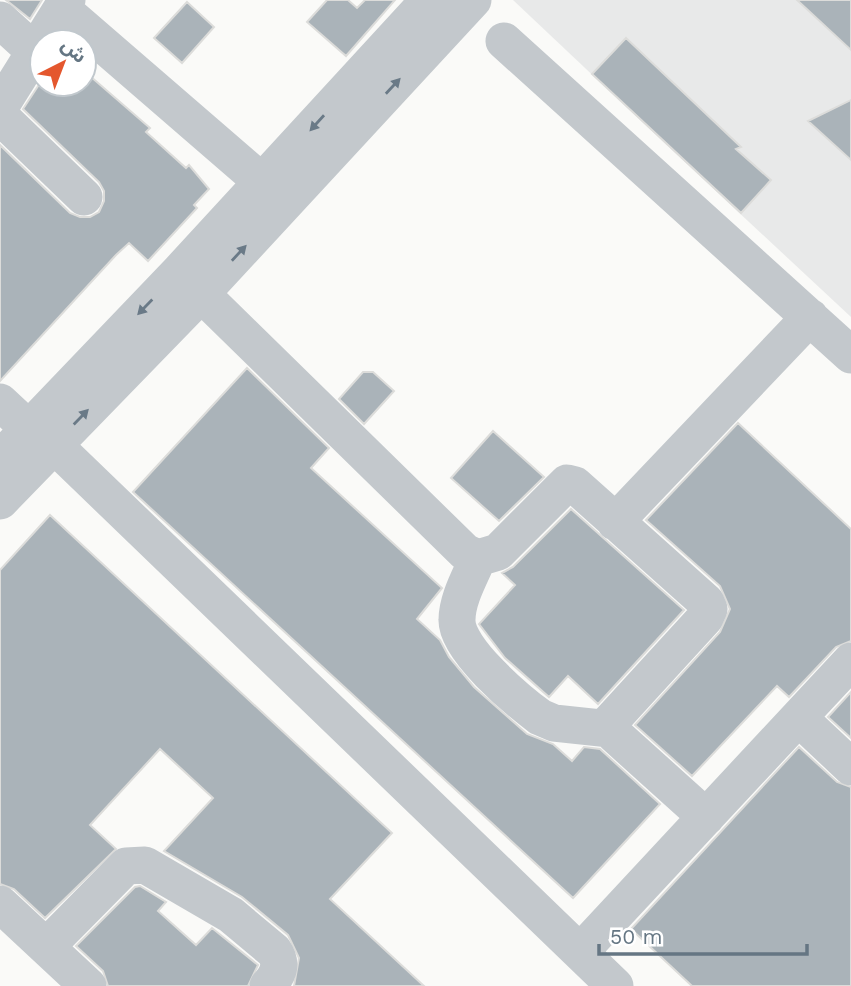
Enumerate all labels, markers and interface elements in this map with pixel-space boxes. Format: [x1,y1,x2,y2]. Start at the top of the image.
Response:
north arrow [28,28,98,98]
text: ش [57,33,91,68]
one-way arrow [385,78,401,95]
one-way arrow [309,114,325,131]
one-way arrow [231,244,247,262]
one-way arrow [137,299,154,316]
one-way arrow [73,409,89,426]
scale bar [599,912,807,956]
text: 50 m [610,924,662,949]

